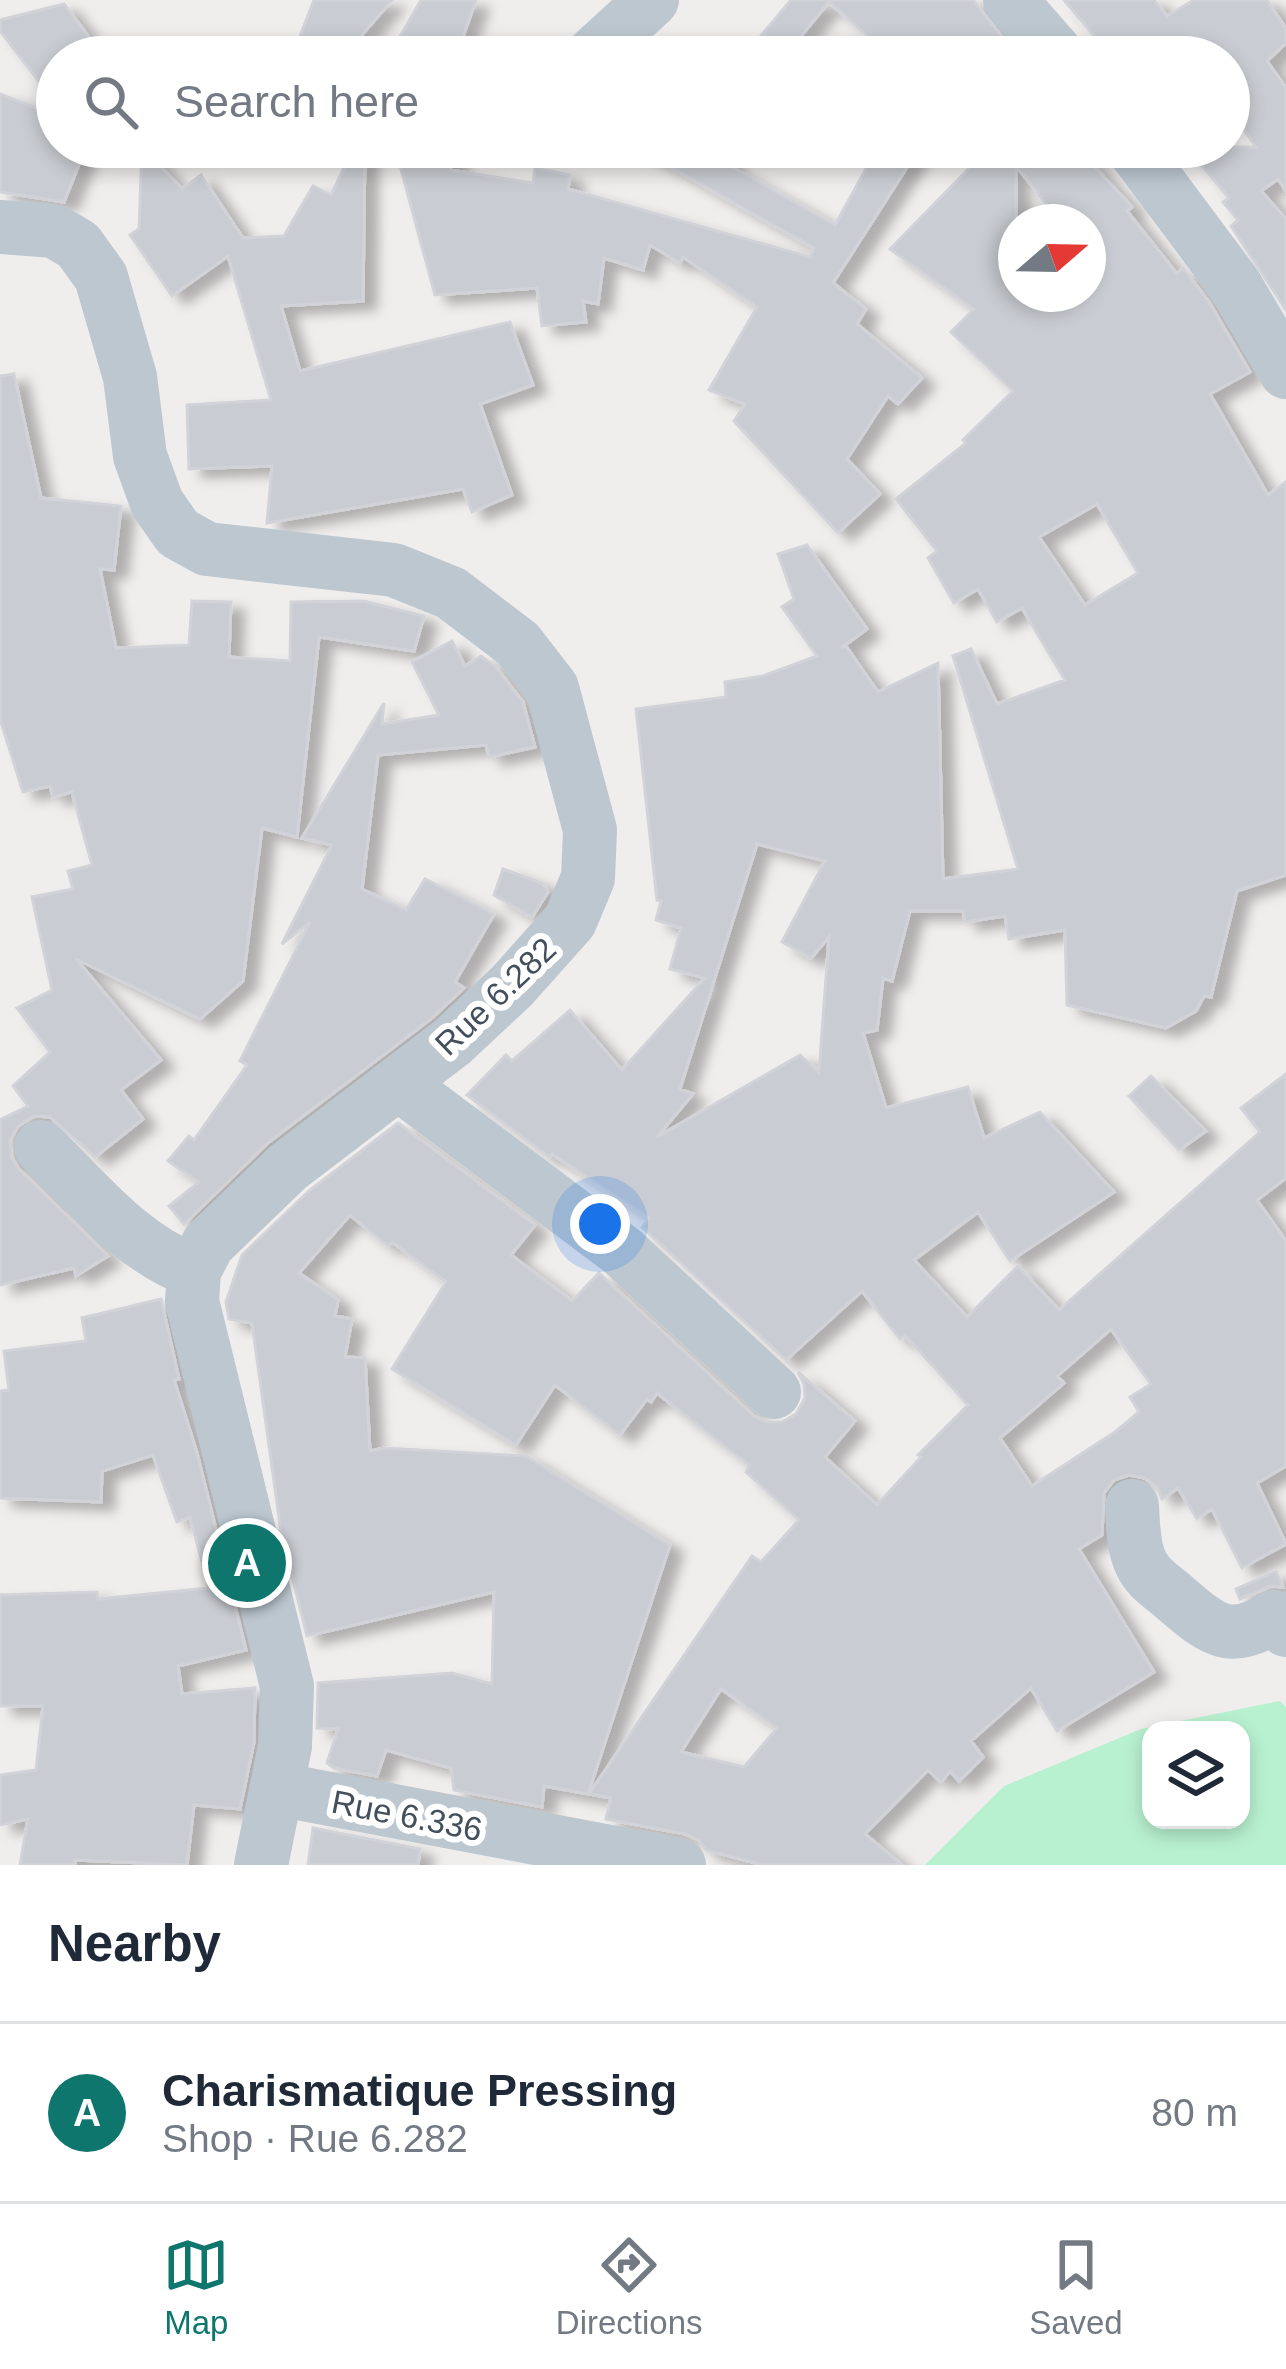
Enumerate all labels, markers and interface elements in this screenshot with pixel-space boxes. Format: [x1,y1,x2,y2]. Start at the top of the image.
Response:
search box [36,36,1250,168]
icon: search [78,69,144,135]
text: Search here [174,76,419,127]
north arrow [998,204,1106,312]
street label: Rue 6.282 [428,930,563,1063]
your location [570,1194,630,1254]
pin: A [208,1518,286,1608]
map controls [1142,1721,1250,1829]
button: layers [1142,1721,1250,1829]
street label: Rue 6.336 [329,1783,485,1848]
text: Nearby [48,1915,221,1972]
text: Charismatique Pressing [162,2065,677,2116]
text: A [73,2091,101,2134]
text: 80 m [1151,2091,1238,2134]
text: Shop · Rue 6.282 [162,2117,468,2160]
tab: Map [163,2232,229,2342]
tab: Directions [556,2232,703,2342]
tab: Saved [1029,2232,1123,2342]

